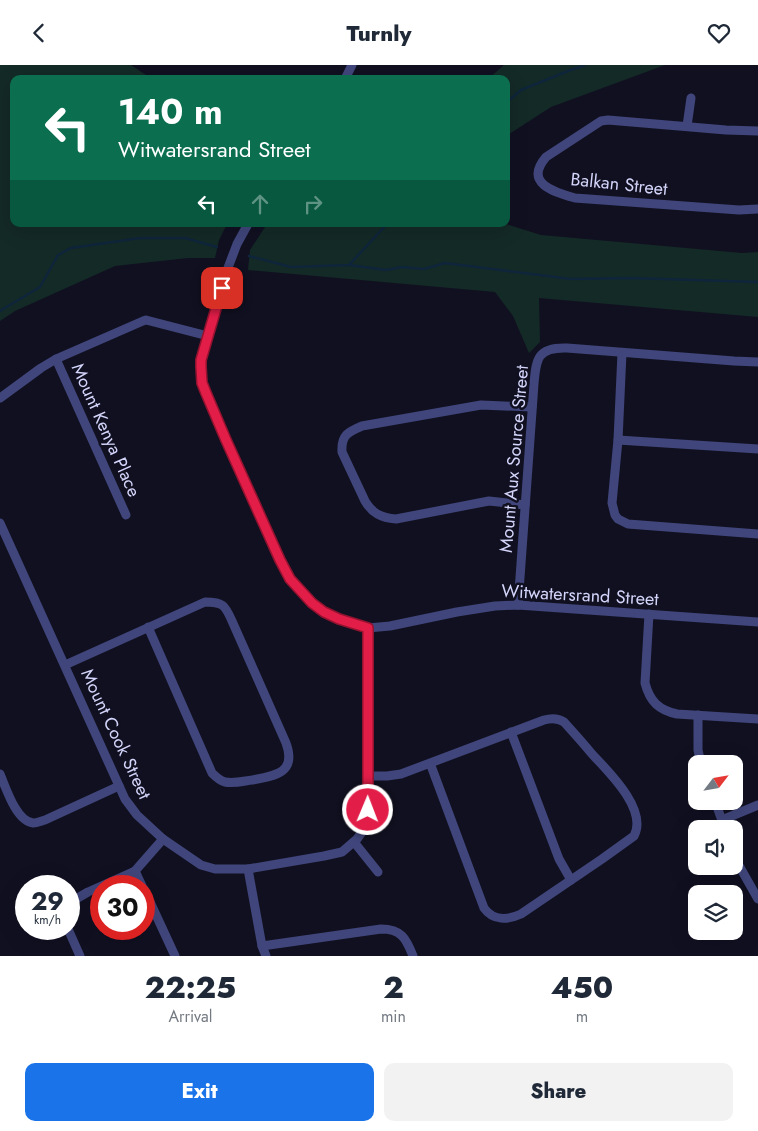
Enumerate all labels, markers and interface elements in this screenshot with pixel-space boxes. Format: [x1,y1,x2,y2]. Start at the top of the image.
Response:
text: Turnly [347,17,411,49]
icon: back [25,19,53,47]
icon: heart [705,19,733,47]
text: 140 m [118,87,223,137]
icon: left [35,95,100,160]
text: Witwatersrand Street [118,133,311,165]
street label: Balkan Street [569,166,669,202]
icon: left [193,190,221,218]
icon: ahead [246,190,274,218]
icon: right [299,190,327,218]
pin [201,267,243,309]
icon: arrive [208,274,236,302]
street label: Mount Kenya Place [65,359,147,501]
street label: Mount Aux Source Street [493,363,535,554]
street label: Witwatersrand Street [501,578,660,612]
street label: Mount Cook Street [74,664,158,804]
north arrow [688,755,742,810]
map controls [688,755,743,940]
position arrow [341,783,393,835]
button: sound [688,820,743,875]
speed limit sign: 30 [90,875,155,940]
text: 29 [31,883,64,919]
button: layers [688,885,743,940]
text: km/h [34,911,61,929]
text: 22:25 [145,966,236,1009]
text: 2 [383,966,404,1009]
text: 450 [551,966,613,1009]
text: Arrival [168,1005,213,1028]
text: min [381,1005,406,1028]
text: m [576,1005,588,1028]
button: Exit [25,1063,374,1121]
button: Share [384,1063,733,1121]

